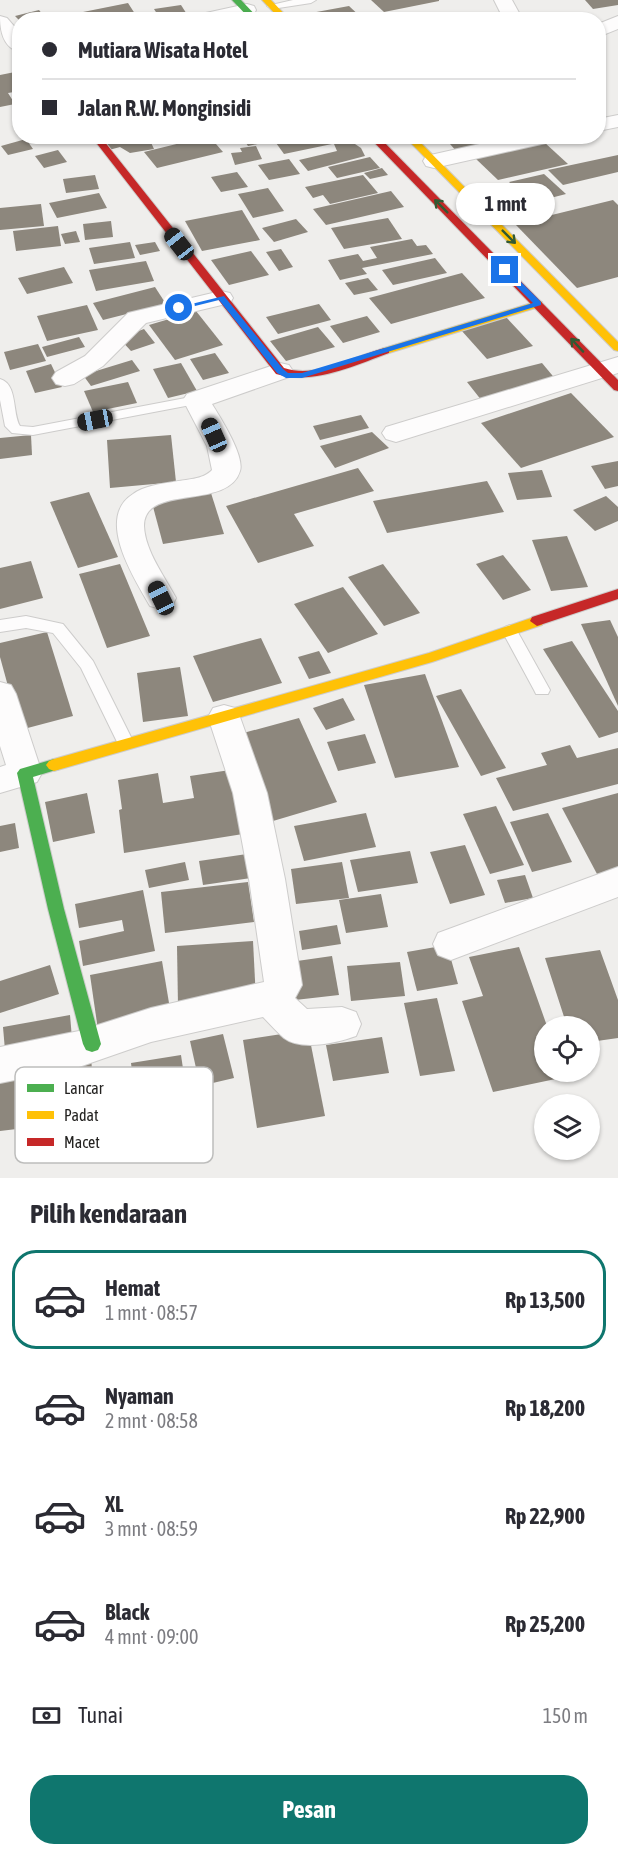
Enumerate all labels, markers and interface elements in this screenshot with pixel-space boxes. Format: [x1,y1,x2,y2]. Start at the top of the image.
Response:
text: Mutiara Wisata Hotel [78,37,248,63]
text: Jalan R.W. Monginsidi [78,95,251,121]
callout: 1 mnt [456,183,554,225]
text: 1 mnt [485,192,527,215]
one-way arrow [434,199,449,214]
car [161,224,197,264]
one-way arrow [501,230,516,245]
route end [491,256,518,283]
route start [165,294,192,321]
one-way arrow [570,338,585,353]
car [76,408,114,432]
car [198,415,230,455]
car [145,578,177,618]
map controls [534,1016,600,1160]
button: locate [534,1016,600,1082]
legend [15,1067,213,1163]
text: Lancar [64,1079,104,1097]
button: layers [534,1094,600,1160]
text: Padat [64,1106,99,1124]
text: Macet [64,1133,100,1151]
text: Pilih kendaraan [30,1198,187,1229]
icon: car [33,1273,87,1327]
text: Hemat [105,1275,160,1301]
text: Rp 13,500 [505,1287,585,1313]
text: 1 mnt · 08:57 [105,1301,198,1324]
icon: car [33,1381,87,1435]
text: Nyaman [105,1383,174,1409]
text: Rp 18,200 [505,1395,585,1421]
text: 2 mnt · 08:58 [105,1409,198,1432]
icon: car [33,1489,87,1543]
text: XL [105,1491,123,1517]
text: Rp 22,900 [505,1503,585,1529]
text: 3 mnt · 08:59 [105,1517,198,1540]
icon: car [33,1597,87,1651]
text: Black [105,1599,149,1625]
text: Rp 25,200 [505,1611,585,1637]
text: 4 mnt · 09:00 [105,1625,198,1648]
icon: cash [30,1699,63,1732]
text: Tunai [78,1702,123,1728]
text: 150 m [543,1704,588,1727]
button: Pesan [30,1775,588,1844]

